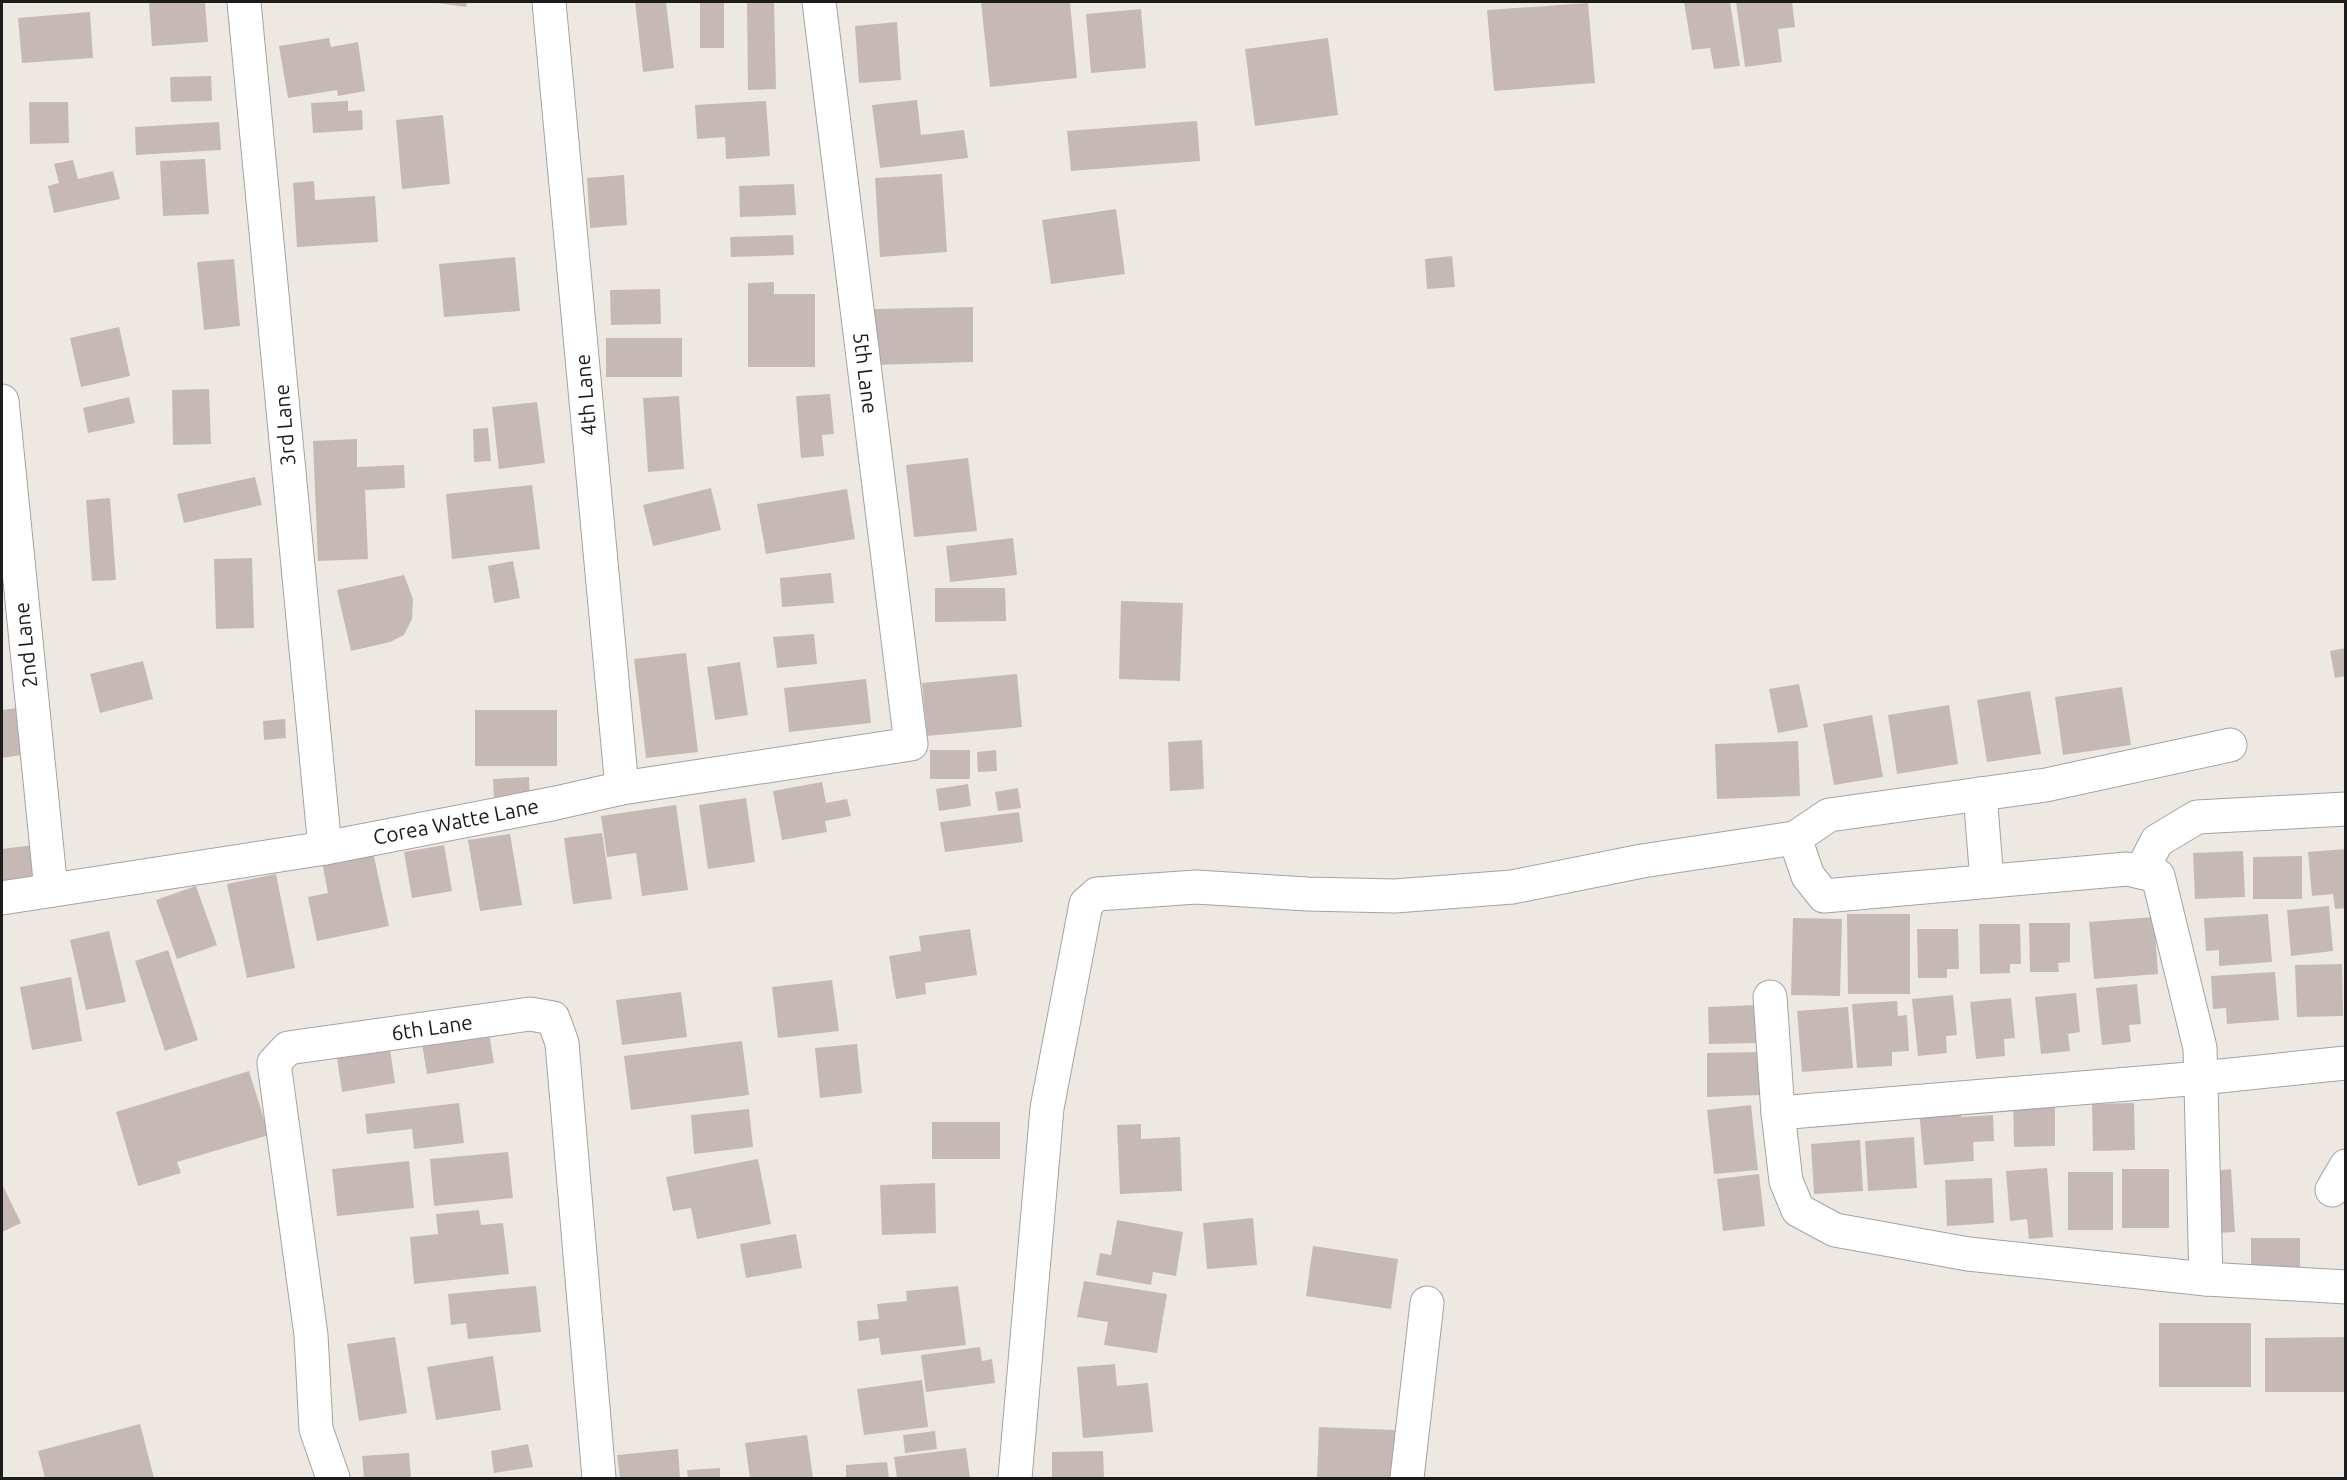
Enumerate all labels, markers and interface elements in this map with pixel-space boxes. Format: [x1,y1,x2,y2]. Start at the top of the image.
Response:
street label: 5th Lane [849,331,883,415]
street label: 4th Lane [569,353,601,437]
street label: 3rd Lane [268,383,300,467]
street label: 2nd Lane [9,601,41,689]
street label: Corea Watte Lane [371,793,541,849]
street label: 6th Lane [390,1009,474,1045]

